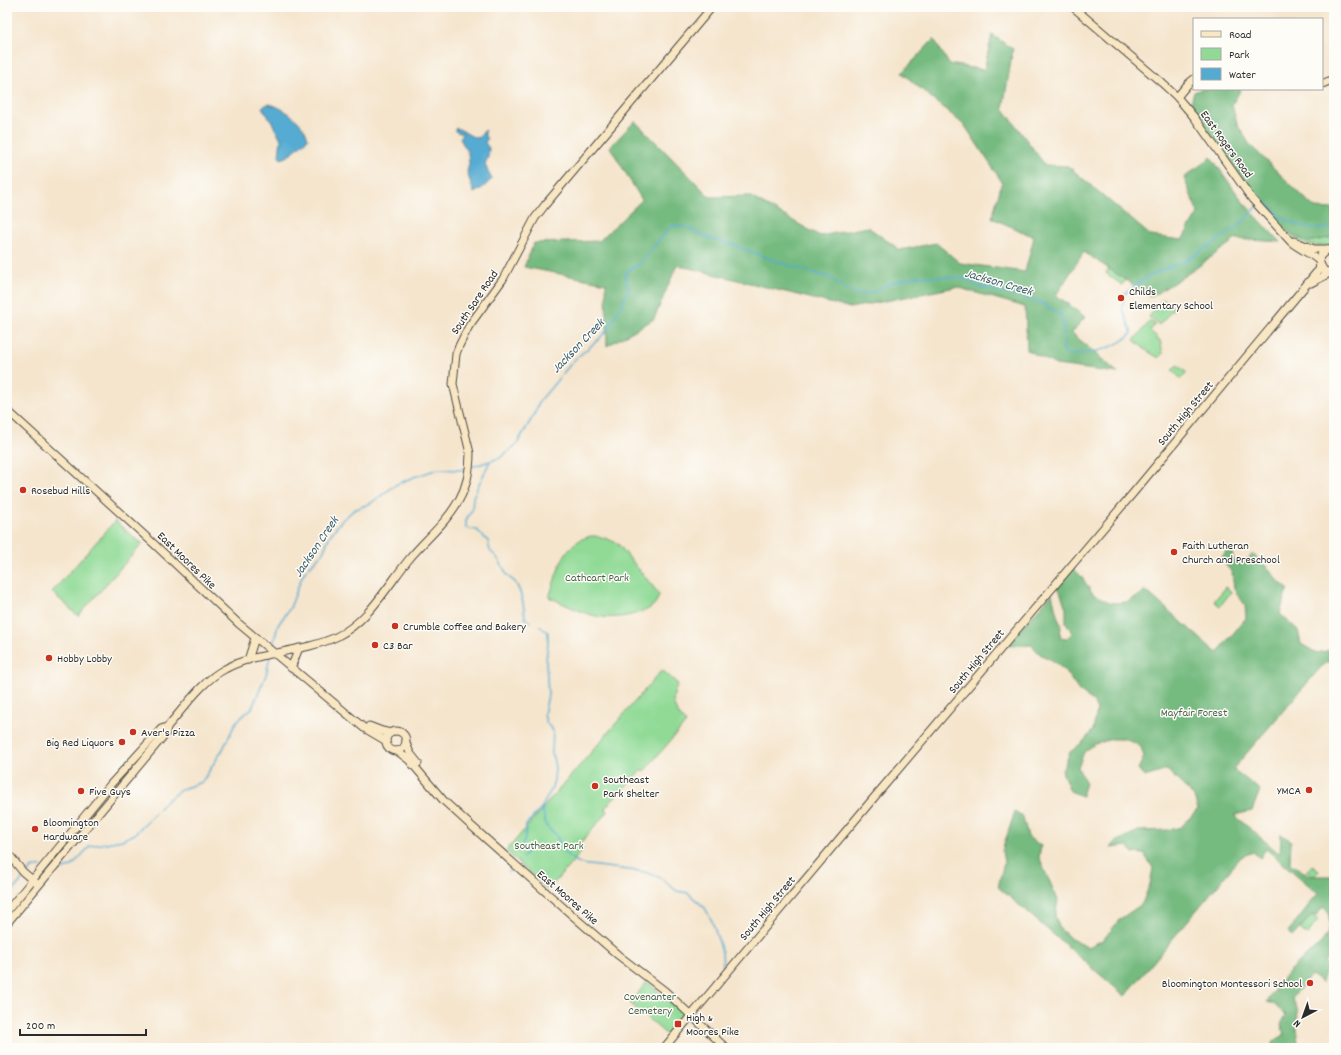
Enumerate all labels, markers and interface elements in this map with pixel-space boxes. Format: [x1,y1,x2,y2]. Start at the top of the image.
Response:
legend [1193,18,1323,90]
text: Road [1229,27,1251,44]
text: Park [1229,47,1250,64]
text: Water [1229,67,1256,84]
street label: East Rogers Road [1195,108,1256,182]
water label: Jackson Creek [962,265,1036,303]
street label: South Sare Road [447,267,503,338]
place label: Childs Elementary School [1129,284,1213,315]
marker: Childs Elementary School [1116,293,1126,303]
water label: Jackson Creek [548,314,611,378]
street label: South High Street [1154,378,1219,450]
place label: Rosebud Hills [31,483,90,500]
marker: Rosebud Hills [18,485,28,495]
water label: Jackson Creek [290,512,345,582]
street label: East Moores Pike [153,528,219,594]
place label: Faith Lutheran Church and Preschool [1182,538,1280,569]
marker: Faith Lutheran Church and Preschool [1169,547,1179,557]
park label: Cathcart Park [565,570,629,587]
place label: Crumble Coffee and Bakery [403,619,527,636]
marker: Crumble Coffee and Bakery [390,621,400,631]
street label: South High Street [945,626,1010,698]
place label: C3 Bar [383,638,413,655]
marker: C3 Bar [370,640,380,650]
place label: Hobby Lobby [57,651,113,668]
marker: Hobby Lobby [44,653,54,663]
park label: Mayfair Forest [1161,705,1228,722]
place label: Aver's Pizza [141,725,195,742]
marker: Aver's Pizza [128,727,138,737]
place label: Big Red Liquors [46,735,114,752]
marker: Big Red Liquors [117,737,127,747]
place label: Southeast Park Shelter [603,772,660,803]
marker: Southeast Park Shelter [590,781,600,791]
place label: YMCA [1277,783,1301,800]
place label: Five Guys [89,784,131,801]
marker: YMCA [1304,785,1314,795]
marker: Five Guys [76,786,86,796]
place label: Bloomington Hardware [43,815,99,846]
marker: Bloomington Hardware [30,824,40,834]
park label: Southeast Park [514,838,584,855]
street label: East Moores Pike [533,867,601,930]
street label: South High Street [736,873,801,945]
place label: Bloomington Montessori School [1162,976,1302,993]
marker: Bloomington Montessori School [1305,978,1315,988]
park label: Covenanter Cemetery [624,989,677,1020]
north arrow [1283,997,1323,1037]
place label: High & Moores Pike [686,1010,739,1041]
scale bar [20,1011,146,1037]
text: N [1290,1015,1305,1031]
text: 200 m [26,1018,55,1035]
marker: High & Moores Pike [673,1019,683,1029]

